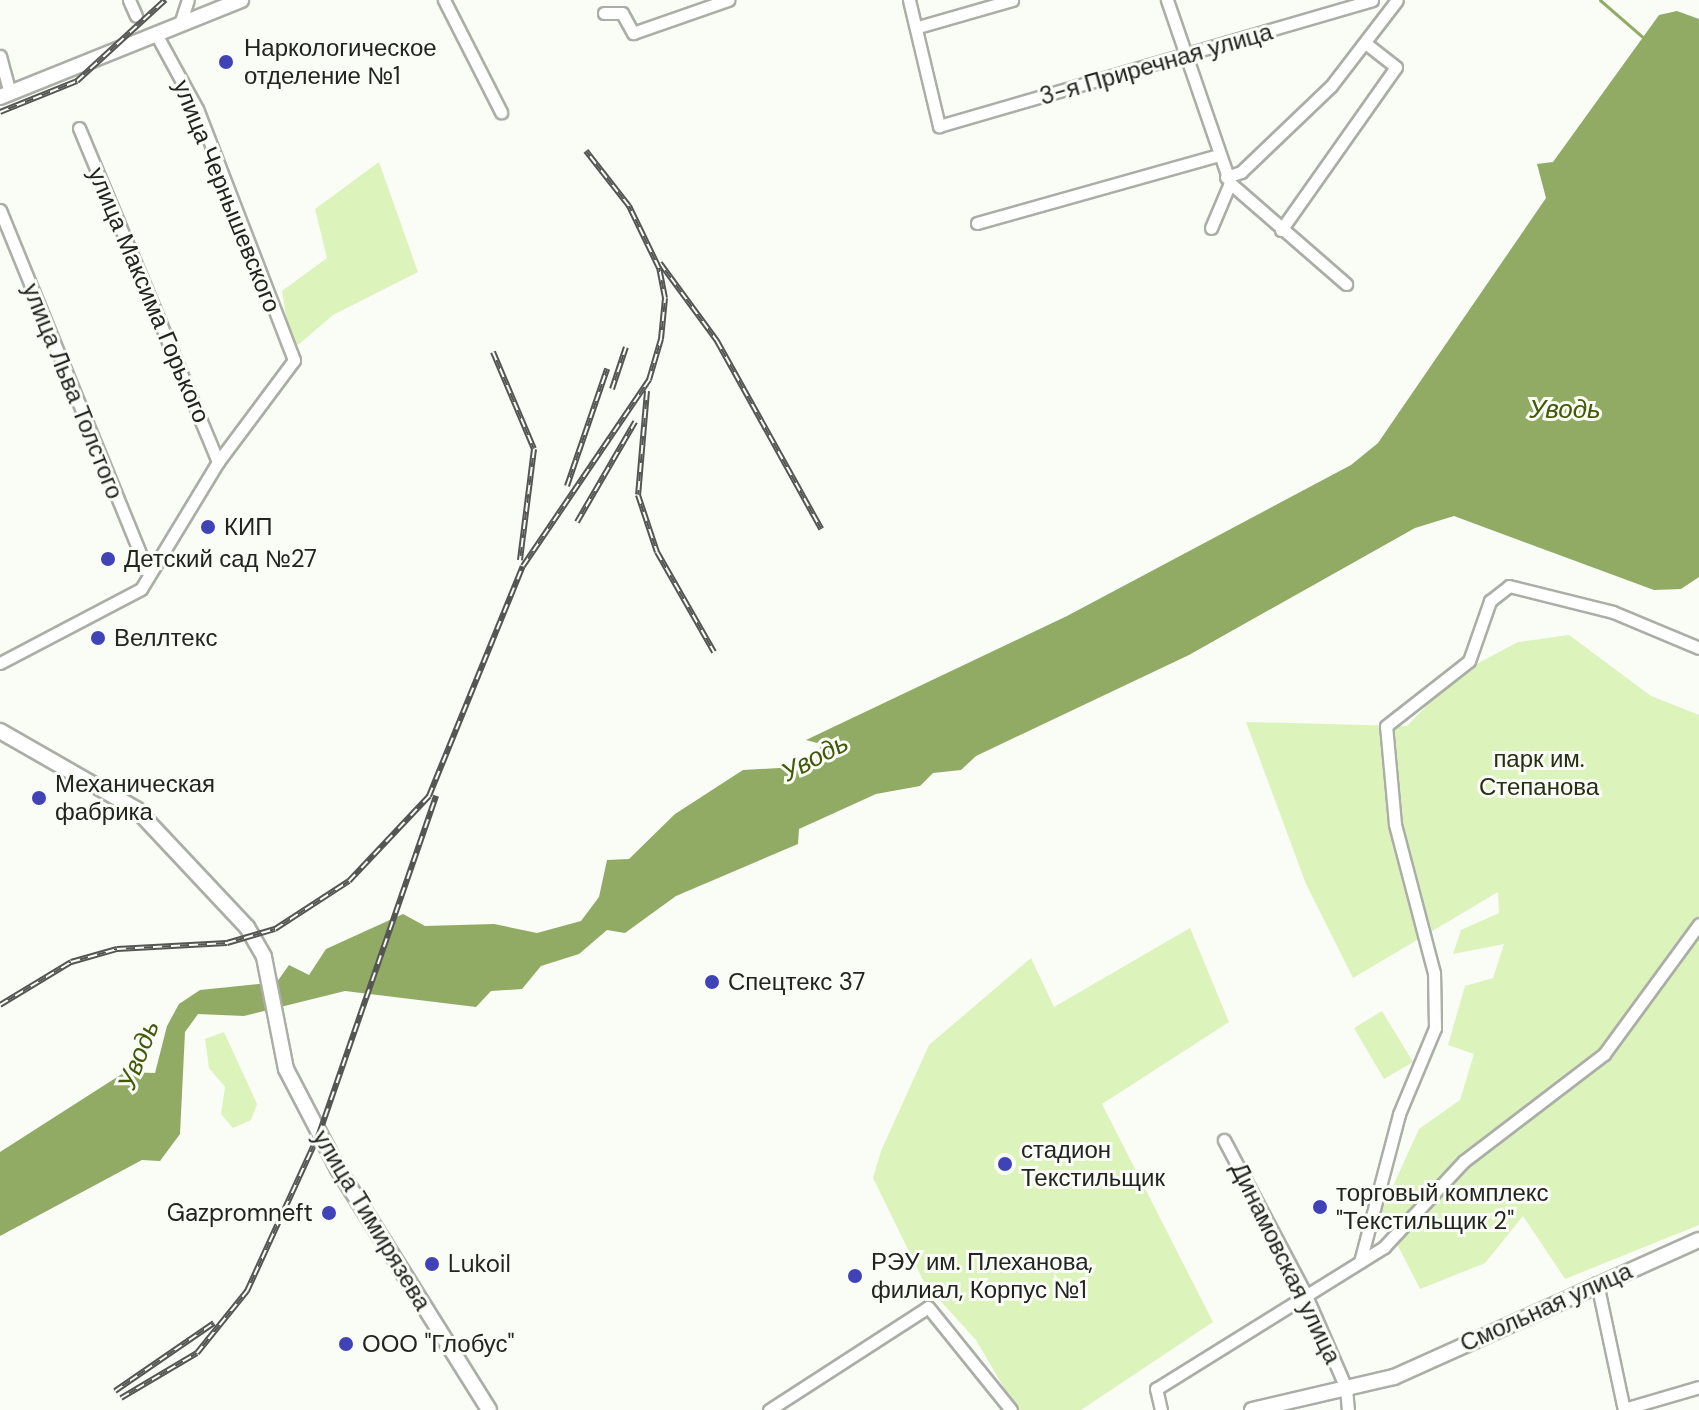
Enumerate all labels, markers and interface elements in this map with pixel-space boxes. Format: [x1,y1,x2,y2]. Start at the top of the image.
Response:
street label: 3-я Приречная улица [1036,17,1276,111]
place label: Наркологическое отделение №1 [244,34,437,90]
marker: Наркологическое отделение №1 [215,51,237,73]
street label: улица Чернышевского [167,75,287,317]
street label: улица Максима Горького [82,163,216,427]
street label: улица Льва Толстого [17,279,129,503]
water label: Уводь [1529,394,1601,426]
place label: КИП [224,513,272,541]
marker: КИП [199,518,217,536]
place label: Детский сад №27 [124,545,317,573]
marker: Детский сад №27 [99,550,117,568]
place label: Веллтекс [114,624,217,652]
marker: Веллтекс [89,629,107,647]
water label: Уводь [776,727,854,789]
park label: парк им. Степанова [1479,745,1599,801]
place label: Механическая фабрика [55,770,215,826]
marker: Механическая фабрика [30,789,48,807]
place label: Спецтекс 37 [728,968,865,996]
marker: Спецтекс 37 [703,973,721,991]
water label: Уводь [112,1016,166,1094]
street label: улица Тимирязева [307,1125,437,1315]
place label: стадион Текстильщик [1021,1136,1165,1192]
marker: стадион Текстильщик [996,1155,1014,1173]
street label: Динамовская улица [1225,1158,1347,1368]
place label: торговый комплекс "Текстильщик 2" [1336,1179,1549,1235]
marker: торговый комплекс "Текстильщик 2" [1311,1198,1329,1216]
place label: Gazpromneft [167,1199,313,1227]
marker: Gazpromneft [320,1204,338,1222]
place label: РЭУ им. Плеханова, филиал, Корпус №1 [871,1248,1093,1304]
place label: Lukoil [448,1250,511,1278]
marker: Lukoil [423,1255,441,1273]
street label: Смольная улица [1456,1256,1636,1358]
marker: РЭУ им. Плеханова, филиал, Корпус №1 [846,1267,864,1285]
place label: ООО "Глобус" [362,1330,515,1358]
marker: ООО "Глобус" [337,1335,355,1353]

